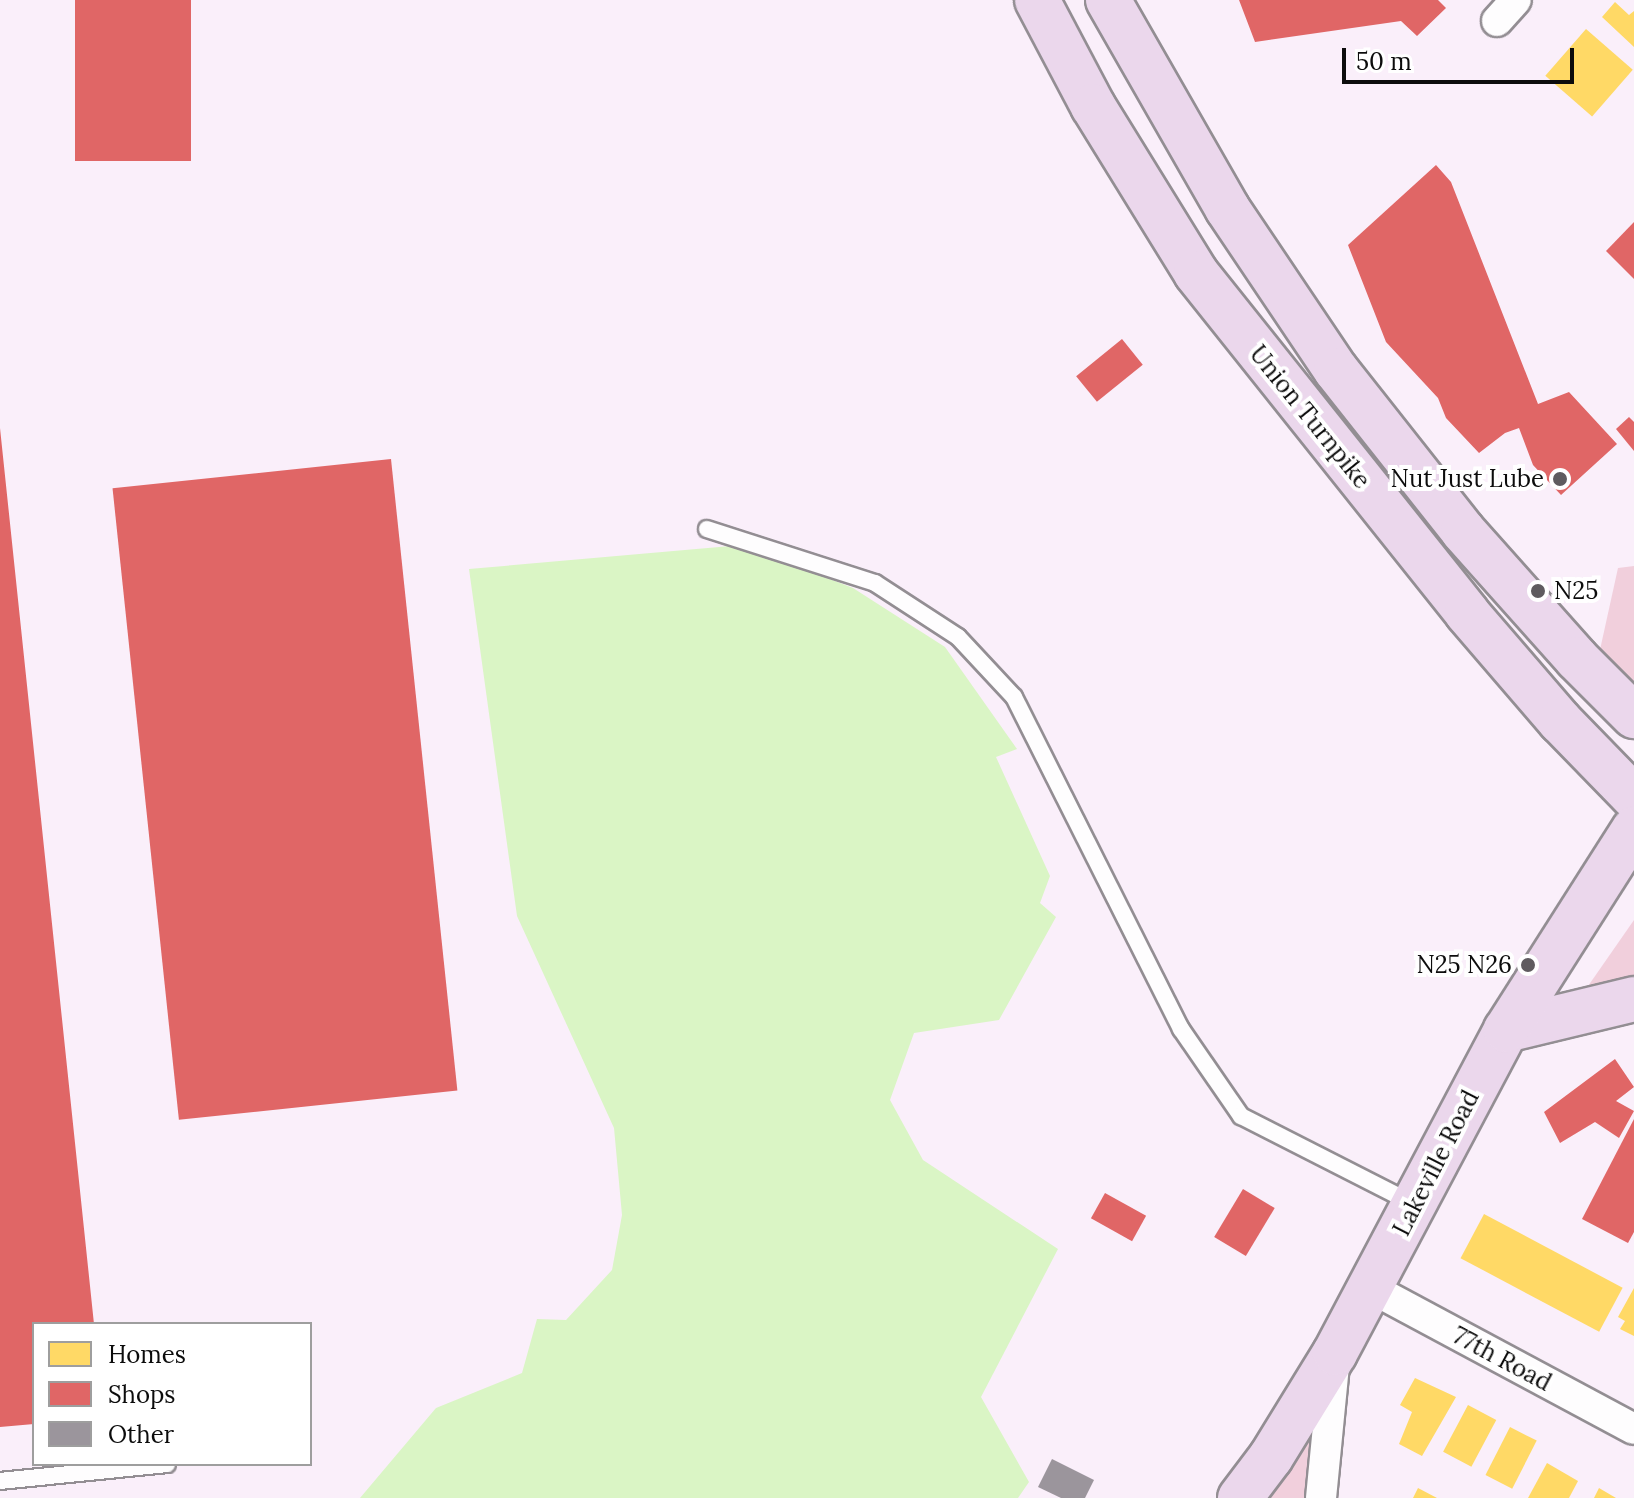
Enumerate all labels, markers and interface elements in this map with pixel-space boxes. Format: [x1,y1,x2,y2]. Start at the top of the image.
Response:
scale bar [1346,32,1578,82]
text: 50 m [1356,46,1412,77]
street label: Union Turnpike [1244,340,1376,494]
place label: Nut Just Lube [1391,465,1544,493]
marker: Nut Just Lube [1551,470,1569,488]
place label: N25 [1554,577,1598,605]
marker: N25 [1529,582,1547,600]
place label: N25 N26 [1416,951,1512,979]
marker: N25 N26 [1519,956,1537,974]
street label: Lakeville Road [1387,1085,1485,1241]
street label: 77th Road [1448,1321,1556,1397]
legend [32,1322,312,1466]
text: Homes [108,1339,186,1370]
text: Shops [108,1379,175,1410]
text: Other [108,1419,174,1450]

